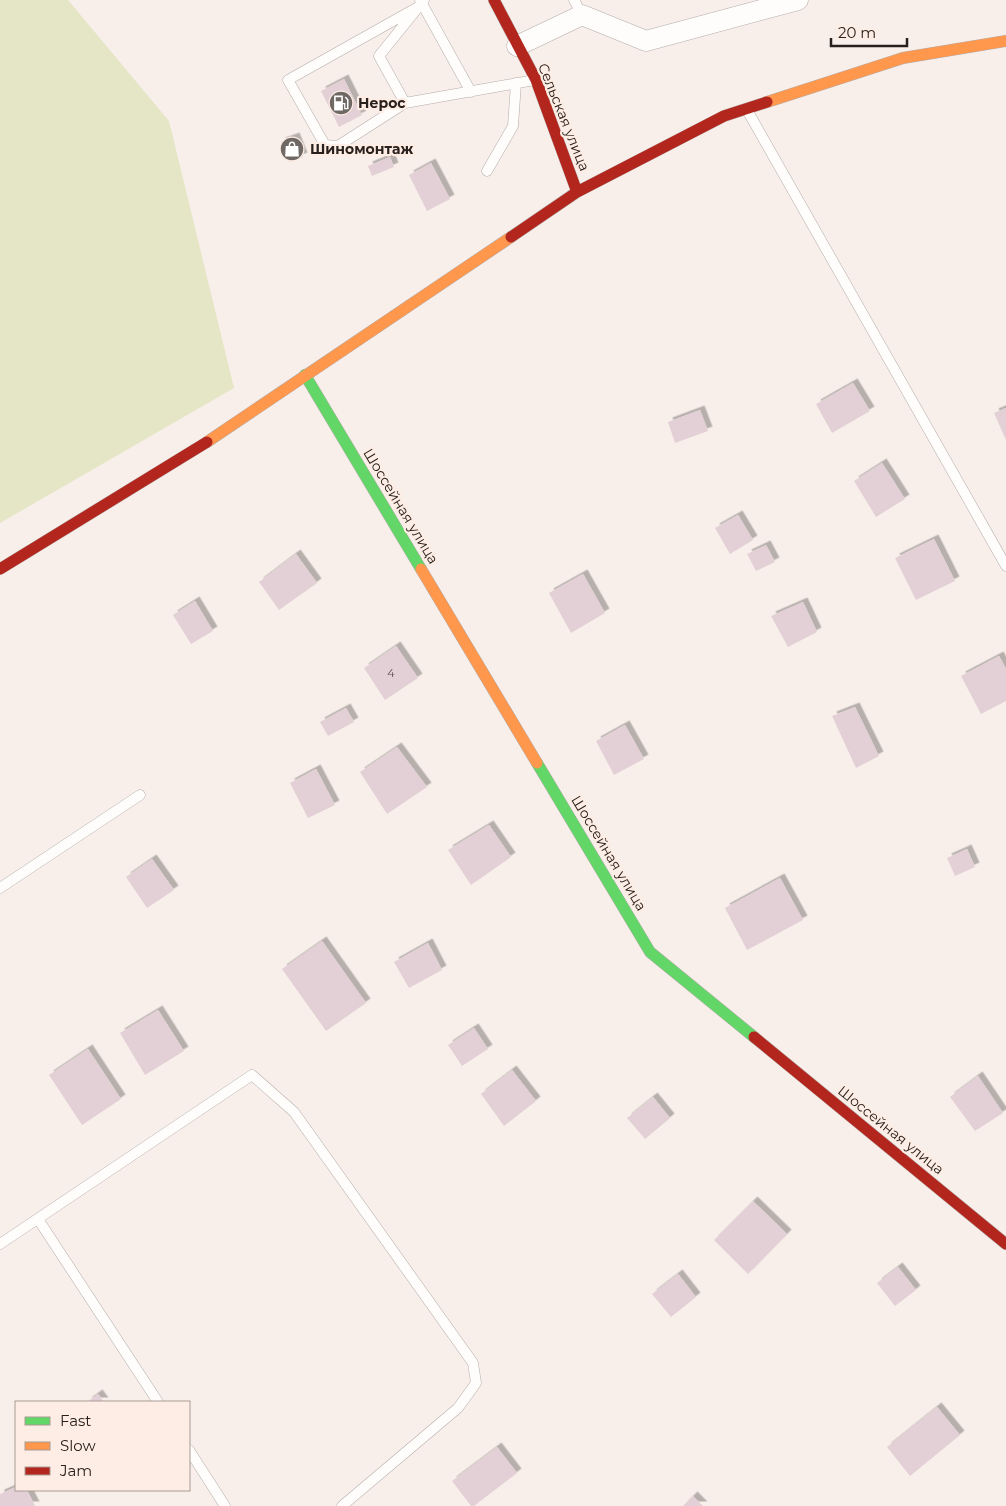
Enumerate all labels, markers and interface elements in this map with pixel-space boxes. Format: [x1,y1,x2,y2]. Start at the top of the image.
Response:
scale bar [831,15,907,47]
text: 20 m [838,23,876,42]
street label: Сельская улица [534,60,594,174]
fuel station icon: Нерос [328,90,354,116]
place label: Нерос [358,94,406,112]
shop icon: Шиномонтаж [279,136,305,162]
place label: Шиномонтаж [310,140,413,158]
street label: Шоссейная улица [359,445,443,567]
house number: 4 [387,666,395,680]
street label: Шоссейная улица [567,792,651,914]
street label: Шоссейная улица [834,1082,948,1178]
legend [15,1401,190,1491]
text: Fast [60,1411,91,1430]
text: Slow [60,1436,96,1455]
text: Jam [59,1461,92,1480]

